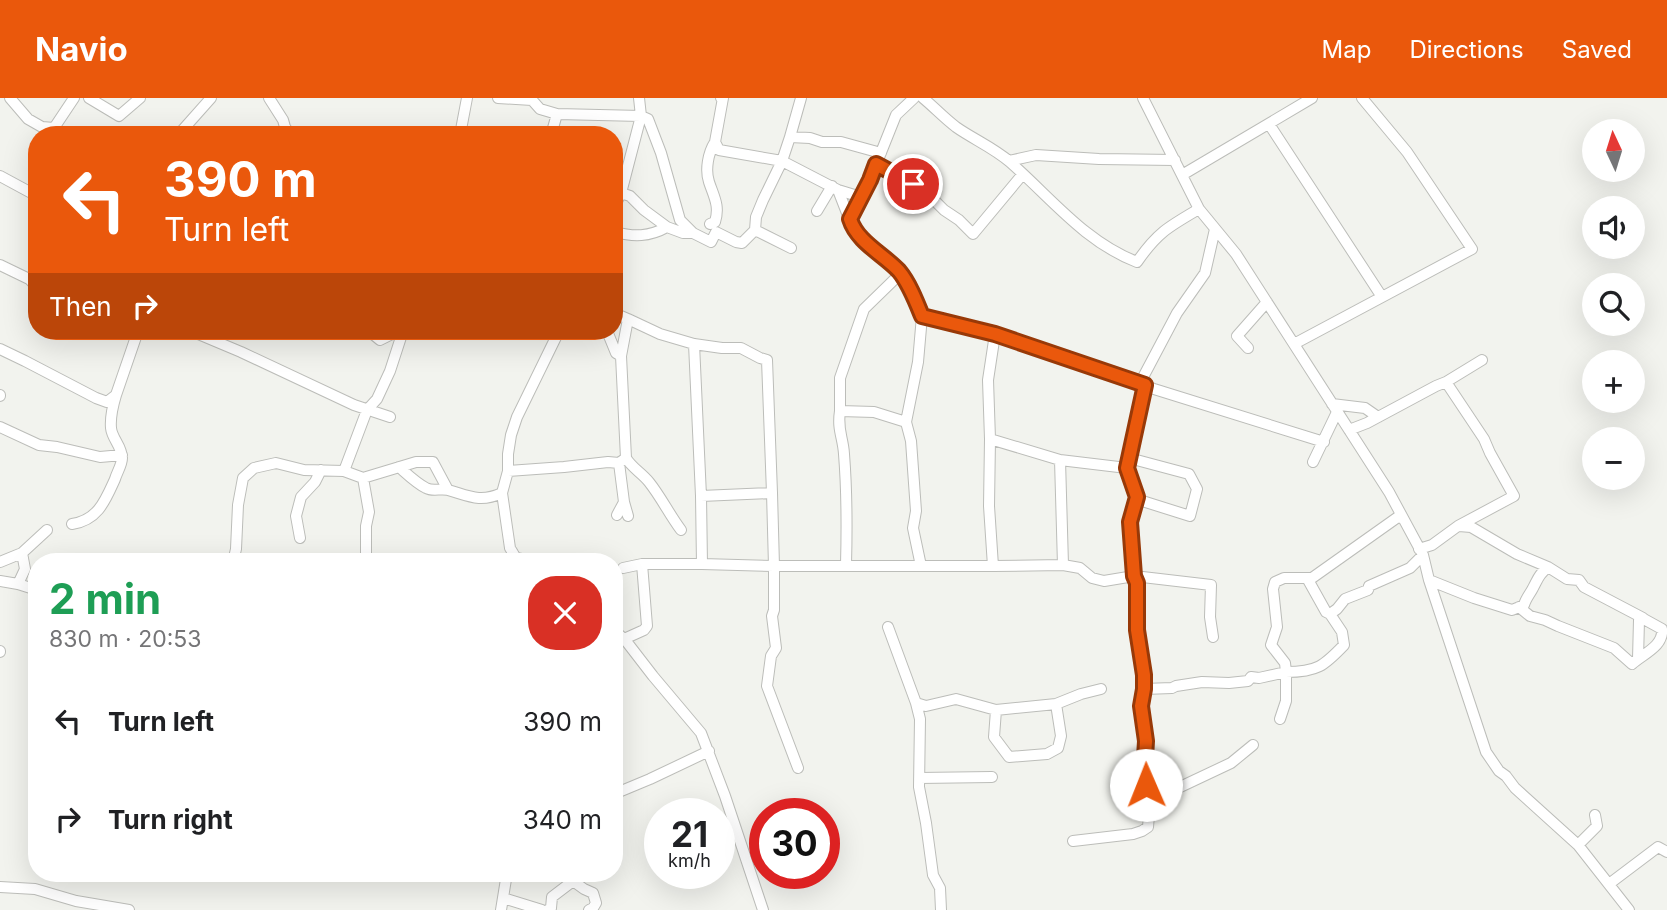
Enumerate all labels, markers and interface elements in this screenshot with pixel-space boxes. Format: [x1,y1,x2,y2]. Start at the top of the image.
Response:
text: Navio [35,29,128,69]
text: Map [1322,35,1371,64]
text: Directions [1409,35,1524,64]
text: Saved [1562,35,1632,64]
north arrow [1582,119,1645,182]
map controls [1582,119,1645,490]
text: 390 m [164,150,317,209]
icon: left [49,154,140,245]
pin [883,154,943,214]
icon: arrive [894,165,932,203]
button: sound [1582,196,1645,259]
text: Turn left [164,210,289,249]
button: search [1582,273,1645,336]
icon: right [126,287,164,325]
text: Then [49,291,112,322]
button: + [1582,350,1645,413]
button: − [1582,427,1645,490]
text: 2 min [49,573,161,624]
button: close [528,576,602,650]
text: 830 m · 20:53 [49,625,201,653]
icon: left [49,702,87,740]
text: Turn left [108,706,214,737]
text: 390 m [523,706,602,737]
position arrow [1109,748,1183,822]
speed limit sign: 30 [749,798,840,889]
icon: right [49,800,87,838]
text: Turn right [108,804,233,835]
text: 340 m [523,804,602,835]
text: 21 [671,813,708,855]
text: km/h [668,850,711,871]

